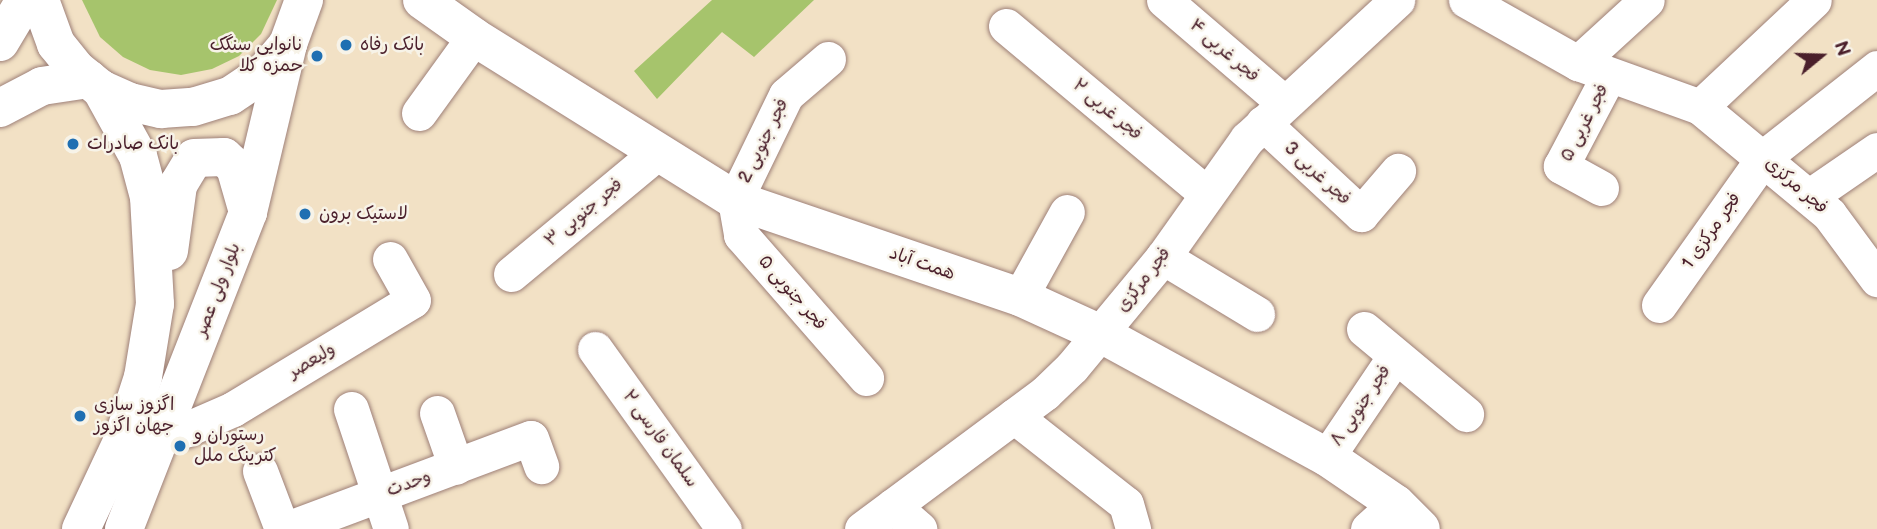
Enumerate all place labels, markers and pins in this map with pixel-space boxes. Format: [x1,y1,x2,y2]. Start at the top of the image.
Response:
place label: بانک رفاه [360,34,424,56]
place label: نانوایی سنگک حمزه کلا [210,35,303,78]
marker: بانک رفاه [338,37,354,53]
marker: نانوایی سنگک حمزه کلا [309,48,325,64]
place label: بانک صادرات [87,133,179,155]
marker: بانک صادرات [65,136,81,152]
place label: لاستیک برون [319,203,408,225]
marker: لاستیک برون [297,206,313,222]
place label: اگزوز سازی جهان اگزوز [94,395,174,438]
marker: اگزوز سازی جهان اگزوز [72,408,88,424]
place label: رستوران و کترینگ ملل [194,425,276,467]
marker: رستوران و کترینگ ملل [172,438,188,454]

